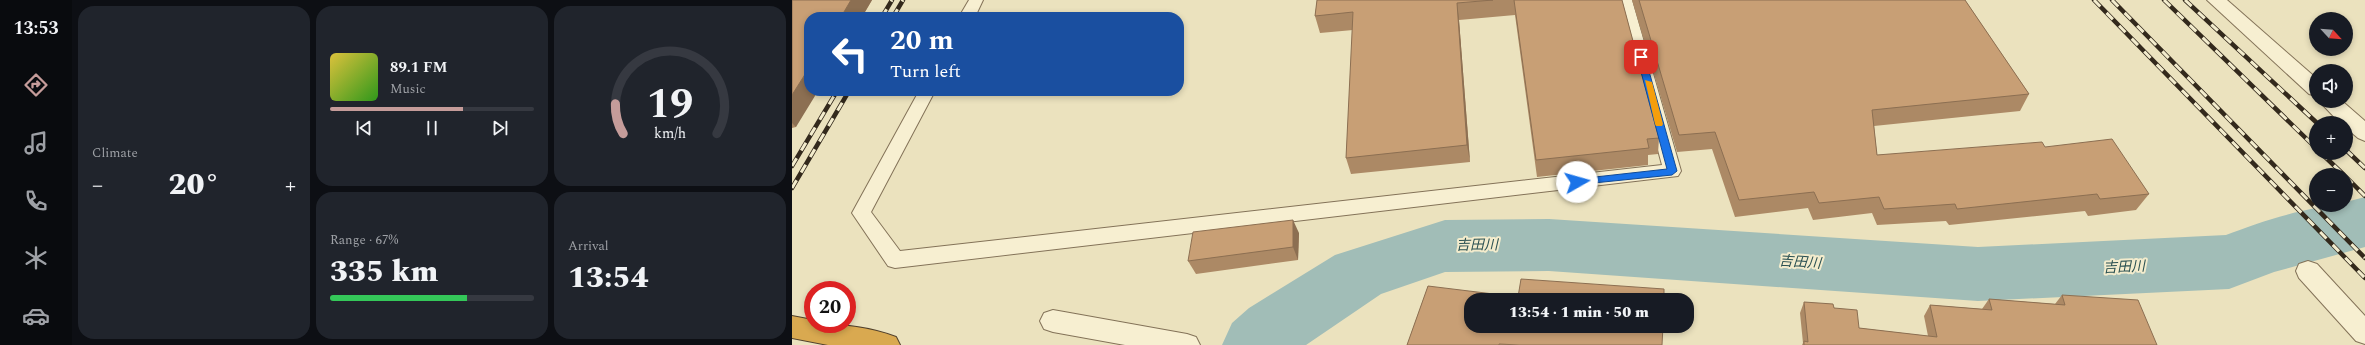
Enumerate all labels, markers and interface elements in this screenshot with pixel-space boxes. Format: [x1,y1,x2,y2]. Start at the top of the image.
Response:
north arrow [2309,12,2353,56]
map controls [2309,12,2353,212]
text: 13:53 [13,15,59,42]
text: 20 m [890,19,954,62]
icon: left [824,28,876,80]
pin [1624,40,1658,74]
icon: arrive [1630,46,1652,68]
text: 89.1 FM [390,56,447,79]
text: Turn left [890,58,961,85]
button: sound [2309,64,2353,108]
icon: directions [22,71,50,99]
text: 19 [647,73,693,136]
text: Music [390,79,426,99]
button: + [2309,116,2353,160]
icon: previous [353,117,375,139]
icon: pause [421,117,443,139]
icon: next [489,117,511,139]
text: km/h [654,123,686,145]
icon: music [22,129,50,157]
text: Climate [92,143,138,163]
position arrow [1556,161,1598,203]
text: 20° [169,162,220,208]
button: − [2309,168,2353,212]
text: − [92,169,103,202]
text: + [285,169,296,202]
icon: phone [22,187,50,215]
text: Range · 67% [330,230,398,250]
water label: 吉田川 [1456,234,1500,256]
text: Arrival [568,236,609,256]
icon: climate [22,244,50,272]
text: 335 km [330,249,438,295]
water label: 吉田川 [1778,250,1824,274]
text: 13:54 [568,255,648,301]
water label: 吉田川 [2102,255,2148,279]
speed limit sign: 20 [804,281,856,333]
text: 13:54 · 1 min · 50 m [1509,301,1649,324]
icon: car [22,302,50,330]

